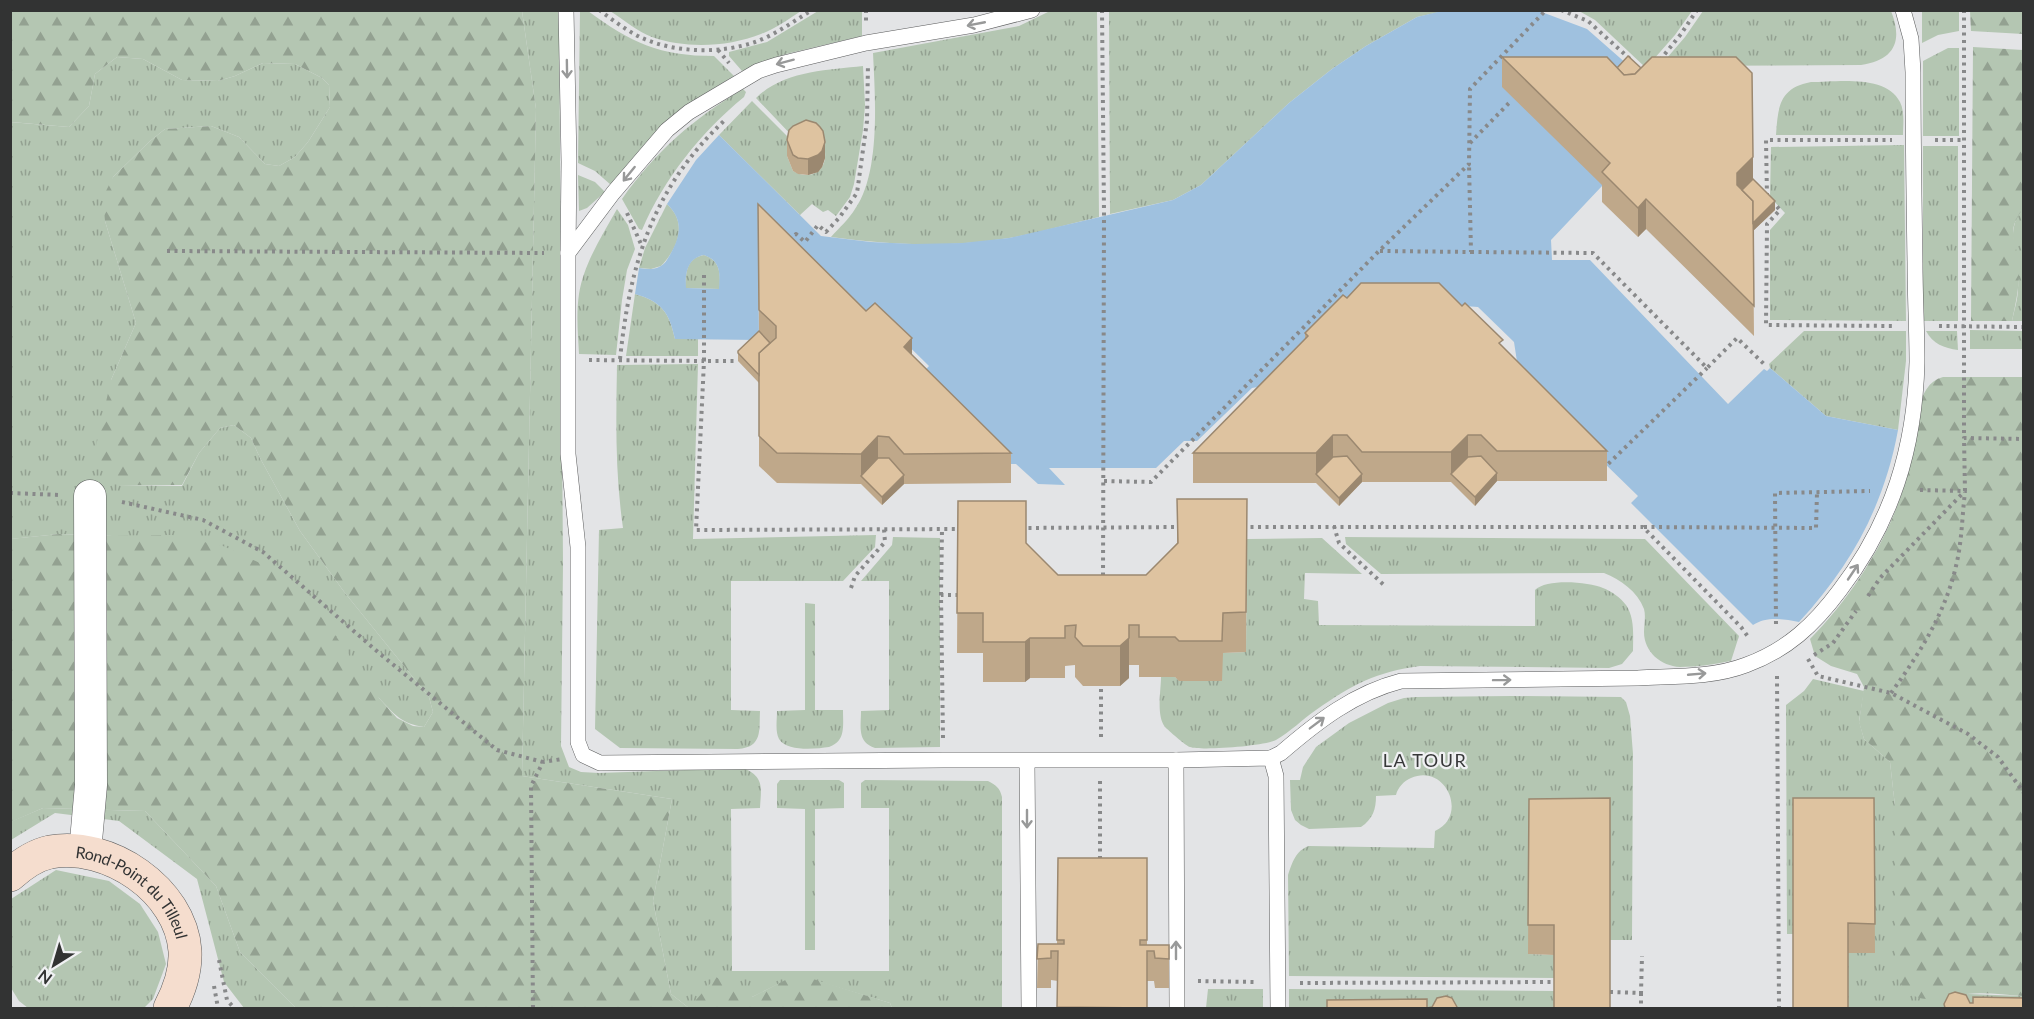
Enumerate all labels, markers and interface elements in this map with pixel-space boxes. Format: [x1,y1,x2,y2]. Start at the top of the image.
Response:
one-way arrow [966,19,986,30]
one-way arrow [775,57,794,69]
one-way arrow [561,58,573,78]
one-way arrow [622,166,635,182]
one-way arrow [1847,565,1859,581]
one-way arrow [1686,668,1706,679]
one-way arrow [1491,674,1511,686]
one-way arrow [1309,717,1325,729]
district label: LA TOUR [1383,749,1467,771]
one-way arrow [1022,809,1033,829]
street label: Rond-Point du Tilleul [75,841,192,940]
north arrow [24,935,84,995]
one-way arrow [1170,941,1182,961]
text: N [34,966,55,989]

